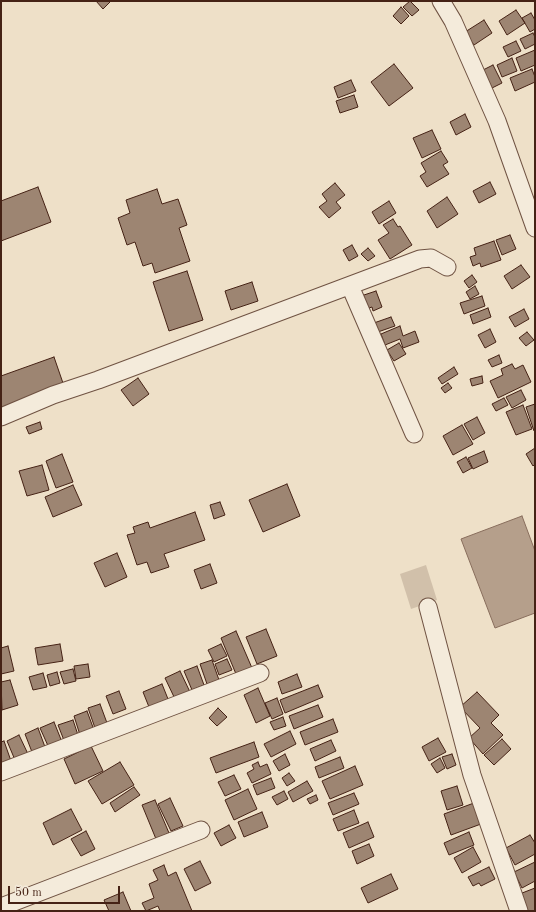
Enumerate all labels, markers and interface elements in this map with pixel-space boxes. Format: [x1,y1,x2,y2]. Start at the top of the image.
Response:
scale bar [10,878,122,904]
text: 50 m [15,887,42,899]

